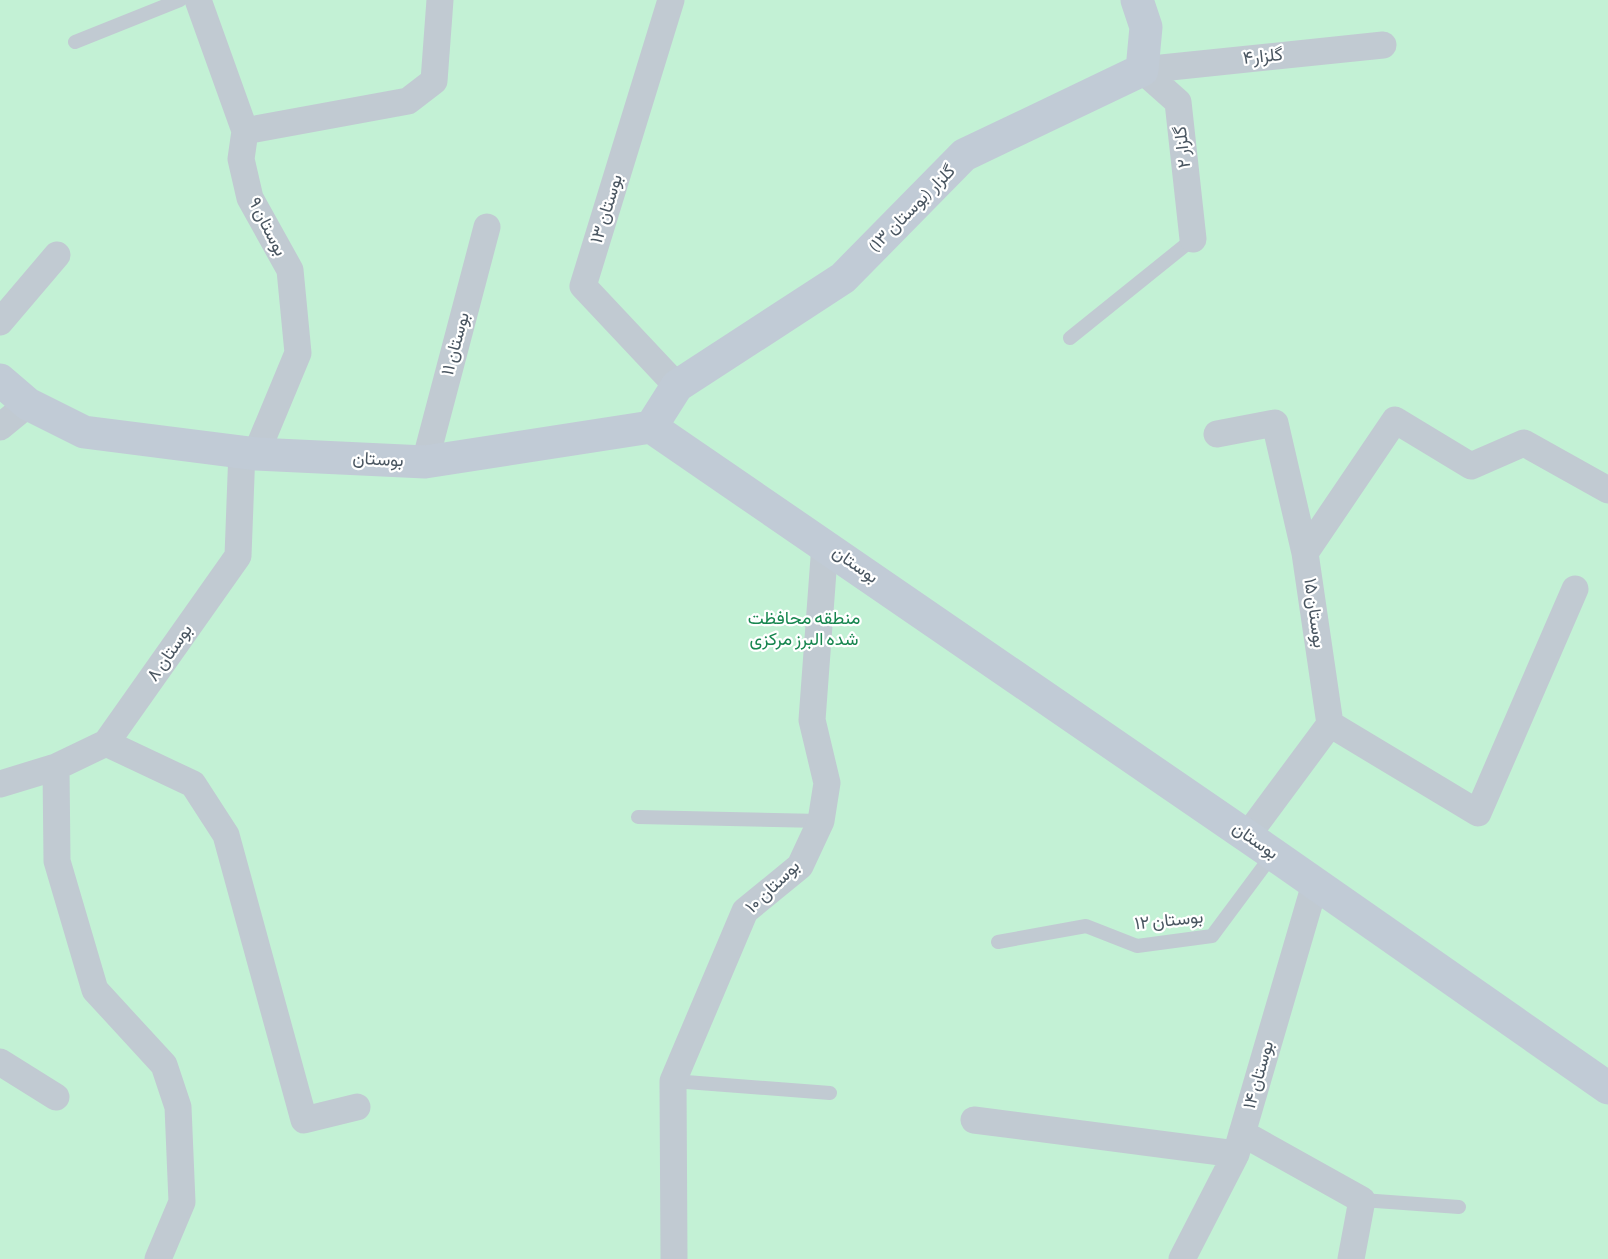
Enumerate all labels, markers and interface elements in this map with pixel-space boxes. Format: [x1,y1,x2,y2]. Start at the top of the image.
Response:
street label: گلزار۴ [1242,45,1284,69]
street label: گلزار ۲ [1171,125,1195,169]
street label: گلزار (بوستان ۱۳) [864,161,960,257]
street label: بوستان ۱۳ [588,172,627,246]
street label: بوستان ۹ [244,195,289,260]
street label: بوستان ۱۱ [439,310,474,378]
street label: بوستان [352,450,404,471]
street label: بوستان [828,543,881,588]
street label: بوستان ۱۵ [1299,577,1328,649]
park label: منطقه محافظت شده البرز مرکزی [748,610,860,650]
street label: بوستان ۸ [144,621,197,685]
street label: بوستان [1228,819,1281,864]
street label: بوستان ۱۰ [743,857,804,917]
street label: بوستان ۱۲ [1134,908,1204,935]
street label: بوستان ۱۴ [1241,1039,1278,1111]

